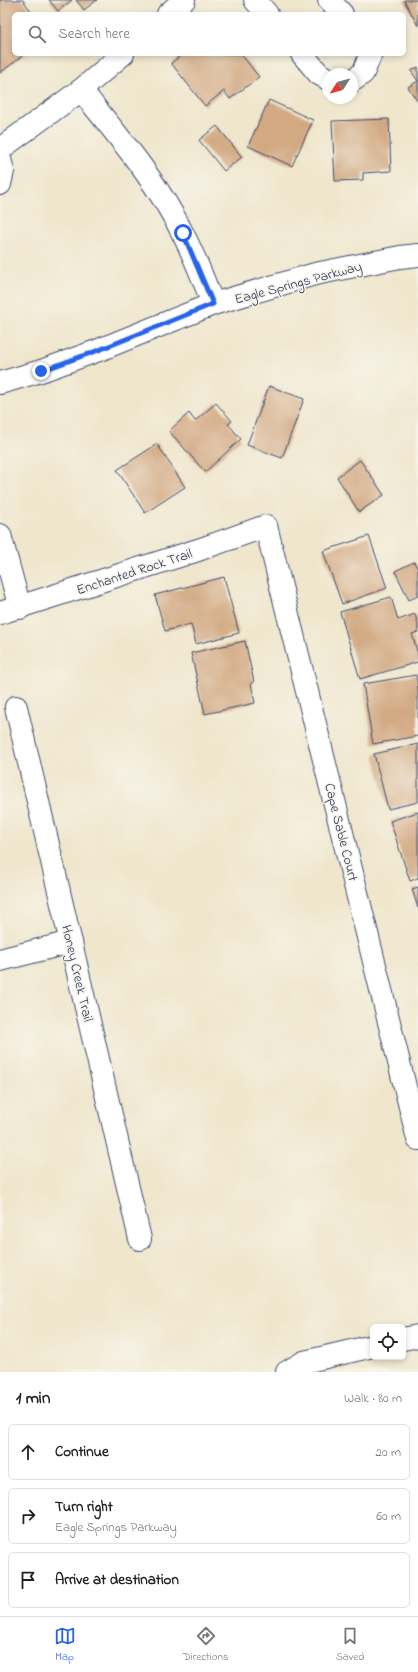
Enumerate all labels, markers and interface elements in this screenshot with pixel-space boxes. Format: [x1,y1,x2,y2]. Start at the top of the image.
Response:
search box [12,12,406,56]
icon: search [26,23,48,45]
text: Search here [58,23,130,45]
north arrow [322,68,358,104]
route start [174,224,192,242]
street label: Eagle Springs Parkway [232,256,365,312]
route end [32,362,50,380]
street label: Enchanted Rock Trail [74,544,195,601]
street label: Cape Sable Court [318,781,363,884]
street label: Honey Creek Trail [54,923,98,1024]
map controls [370,1324,406,1360]
button: locate [370,1324,406,1360]
text: 1 min [16,1386,50,1411]
text: Walk · 80 m [344,1389,402,1408]
icon: ahead [17,1441,39,1463]
text: Continue [55,1441,109,1463]
text: 20 m [376,1443,401,1462]
text: Turn right [55,1496,113,1518]
icon: right [17,1505,39,1527]
text: 60 m [376,1507,401,1526]
text: Eagle Springs Parkway [55,1518,177,1537]
icon: arrive [17,1569,39,1591]
text: Arrive at destination [55,1569,179,1591]
tab: Map [54,1625,76,1665]
tab: Directions [183,1625,228,1665]
tab: Saved [336,1625,364,1665]

